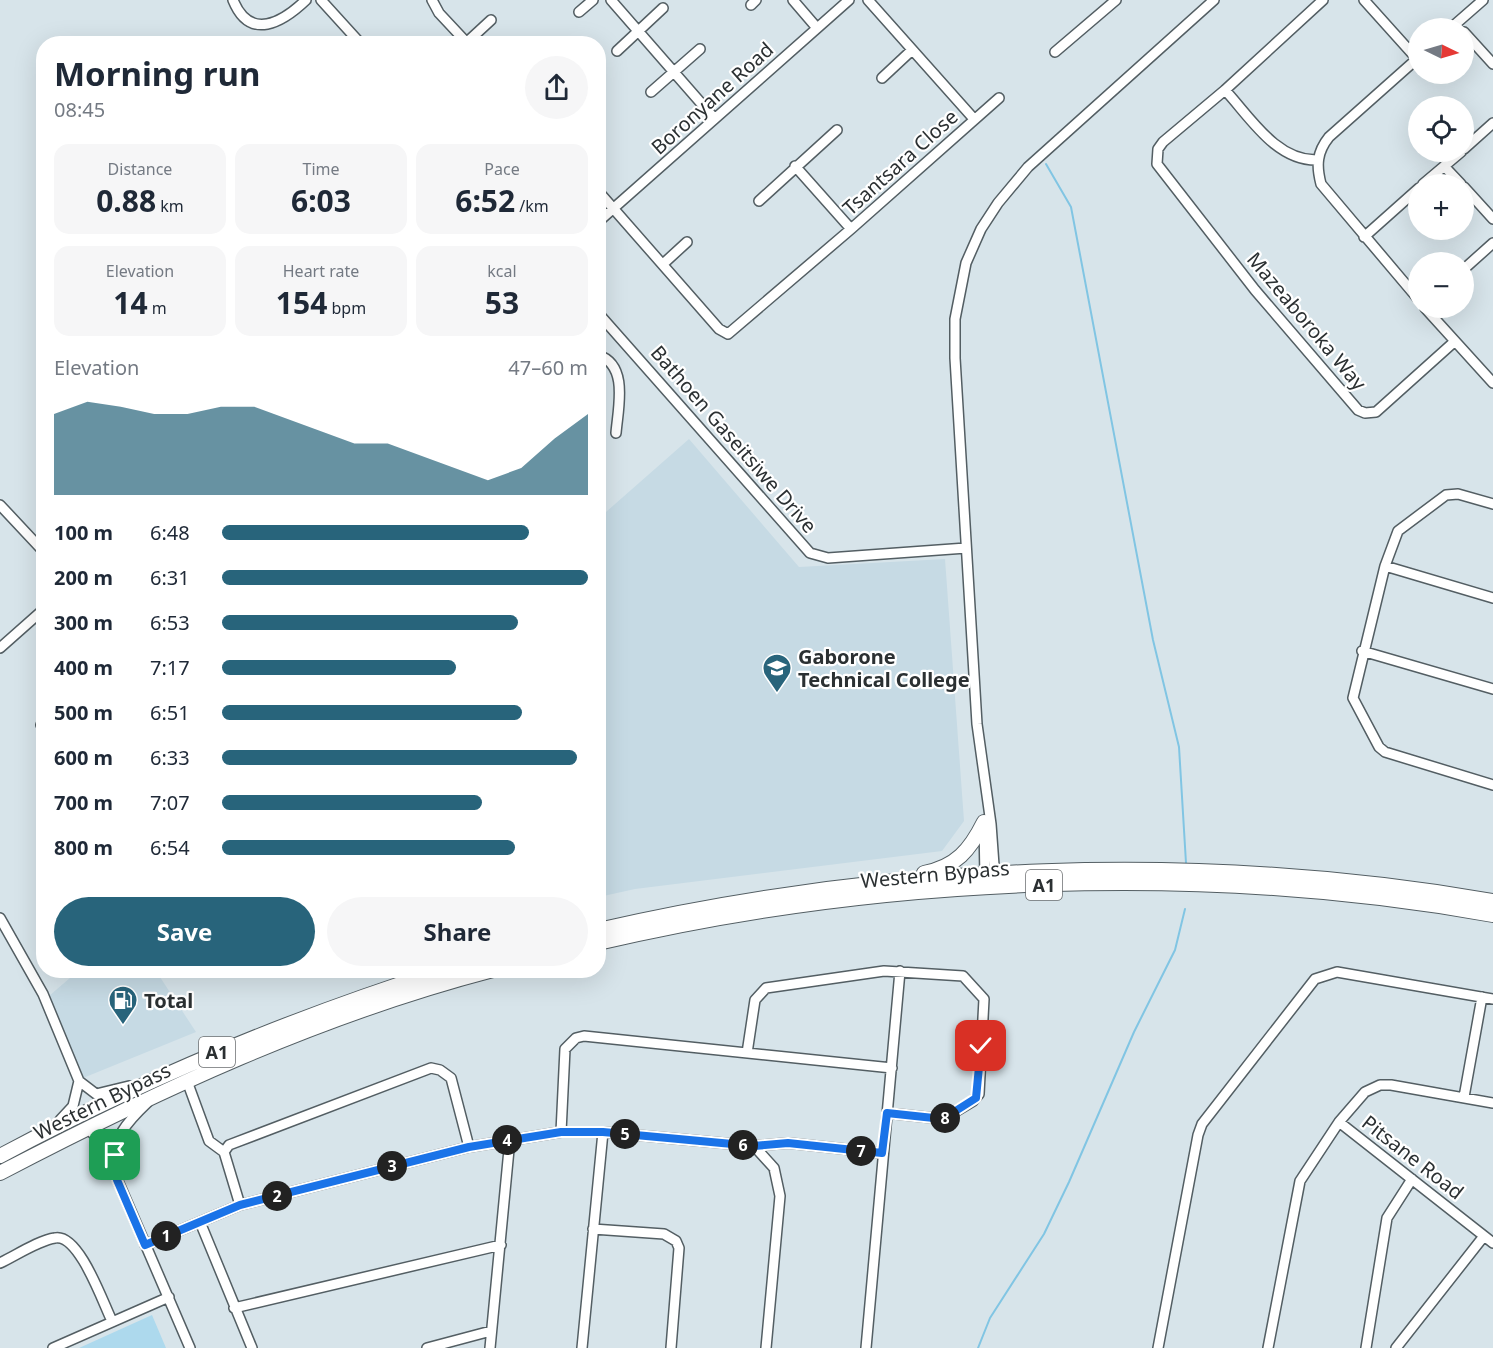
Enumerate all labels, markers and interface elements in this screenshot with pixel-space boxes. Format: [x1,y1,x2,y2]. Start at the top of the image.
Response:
north arrow [1408,18,1474,84]
map controls [1408,18,1474,318]
street label: Boronyane Road [645,36,779,160]
text: Morning run [54,51,260,96]
button: share [525,56,588,119]
text: 08:45 [54,96,105,123]
button: locate [1408,96,1474,162]
street label: Tsantsara Close [837,103,963,221]
text: Distance [108,158,172,180]
text: Time [302,158,340,180]
text: Pace [484,158,520,180]
button: + [1408,174,1474,240]
text: 0.88 [96,180,156,221]
text: 6:03 [291,180,351,221]
text: 6:52 [455,180,515,221]
text: km [156,195,184,217]
text: /km [515,195,549,217]
street label: Mazeaboroka Way [1241,246,1373,396]
button: − [1408,252,1474,318]
text: Elevation [106,260,174,282]
text: Heart rate [283,260,359,282]
text: kcal [487,260,517,282]
text: 14 [113,282,148,323]
text: 154 [276,282,327,323]
text: 53 [485,282,519,323]
text: m [148,297,167,319]
text: bpm [327,297,366,319]
street label: Bathoen Gaseitsiwe Drive [645,340,823,538]
text: Elevation [54,354,139,381]
text: 47–60 m [508,354,588,381]
text: 100 m [54,519,113,546]
text: 6:48 [150,519,190,546]
text: 200 m [54,564,113,591]
text: 6:31 [150,564,190,591]
text: 300 m [54,609,113,636]
text: 6:53 [150,609,190,636]
place label: Gaborone Technical College [798,643,970,693]
school or university icon: Gaborone Technical College [761,652,793,694]
text: 400 m [54,654,113,681]
text: 7:17 [150,654,190,681]
text: 500 m [54,699,113,726]
text: 6:51 [150,699,190,726]
text: 600 m [54,744,113,771]
text: 6:33 [150,744,190,771]
text: 700 m [54,789,113,816]
text: 7:07 [150,789,190,816]
text: 800 m [54,834,113,861]
text: 6:54 [150,834,190,861]
street label: Western Bypass [859,854,1011,894]
road number: A1 [1026,870,1062,900]
button: Save [54,897,315,966]
button: Share [327,897,588,966]
fuel station icon: Total [107,984,139,1026]
place label: Total [144,987,193,1014]
pin [955,1020,1006,1071]
icon: check [964,1029,997,1062]
road number: A1 [199,1037,235,1067]
street label: Western Bypass [29,1056,175,1146]
pin: 8 [930,1103,960,1133]
text: 8 [940,1107,950,1129]
street label: Pitsane Road [1357,1109,1469,1205]
pin: 5 [610,1119,640,1149]
text: 5 [620,1123,630,1145]
pin: 4 [492,1125,522,1155]
pin [89,1129,140,1180]
text: 4 [502,1129,512,1151]
pin: 6 [728,1130,758,1160]
text: 6 [738,1134,748,1156]
pin: 7 [846,1136,876,1166]
icon: arrive [98,1138,131,1171]
text: 7 [856,1140,866,1162]
pin: 3 [377,1151,407,1181]
text: 3 [387,1155,397,1177]
pin: 2 [262,1181,292,1211]
text: 2 [272,1185,282,1207]
pin: 1 [151,1221,181,1251]
text: 1 [161,1225,171,1247]

